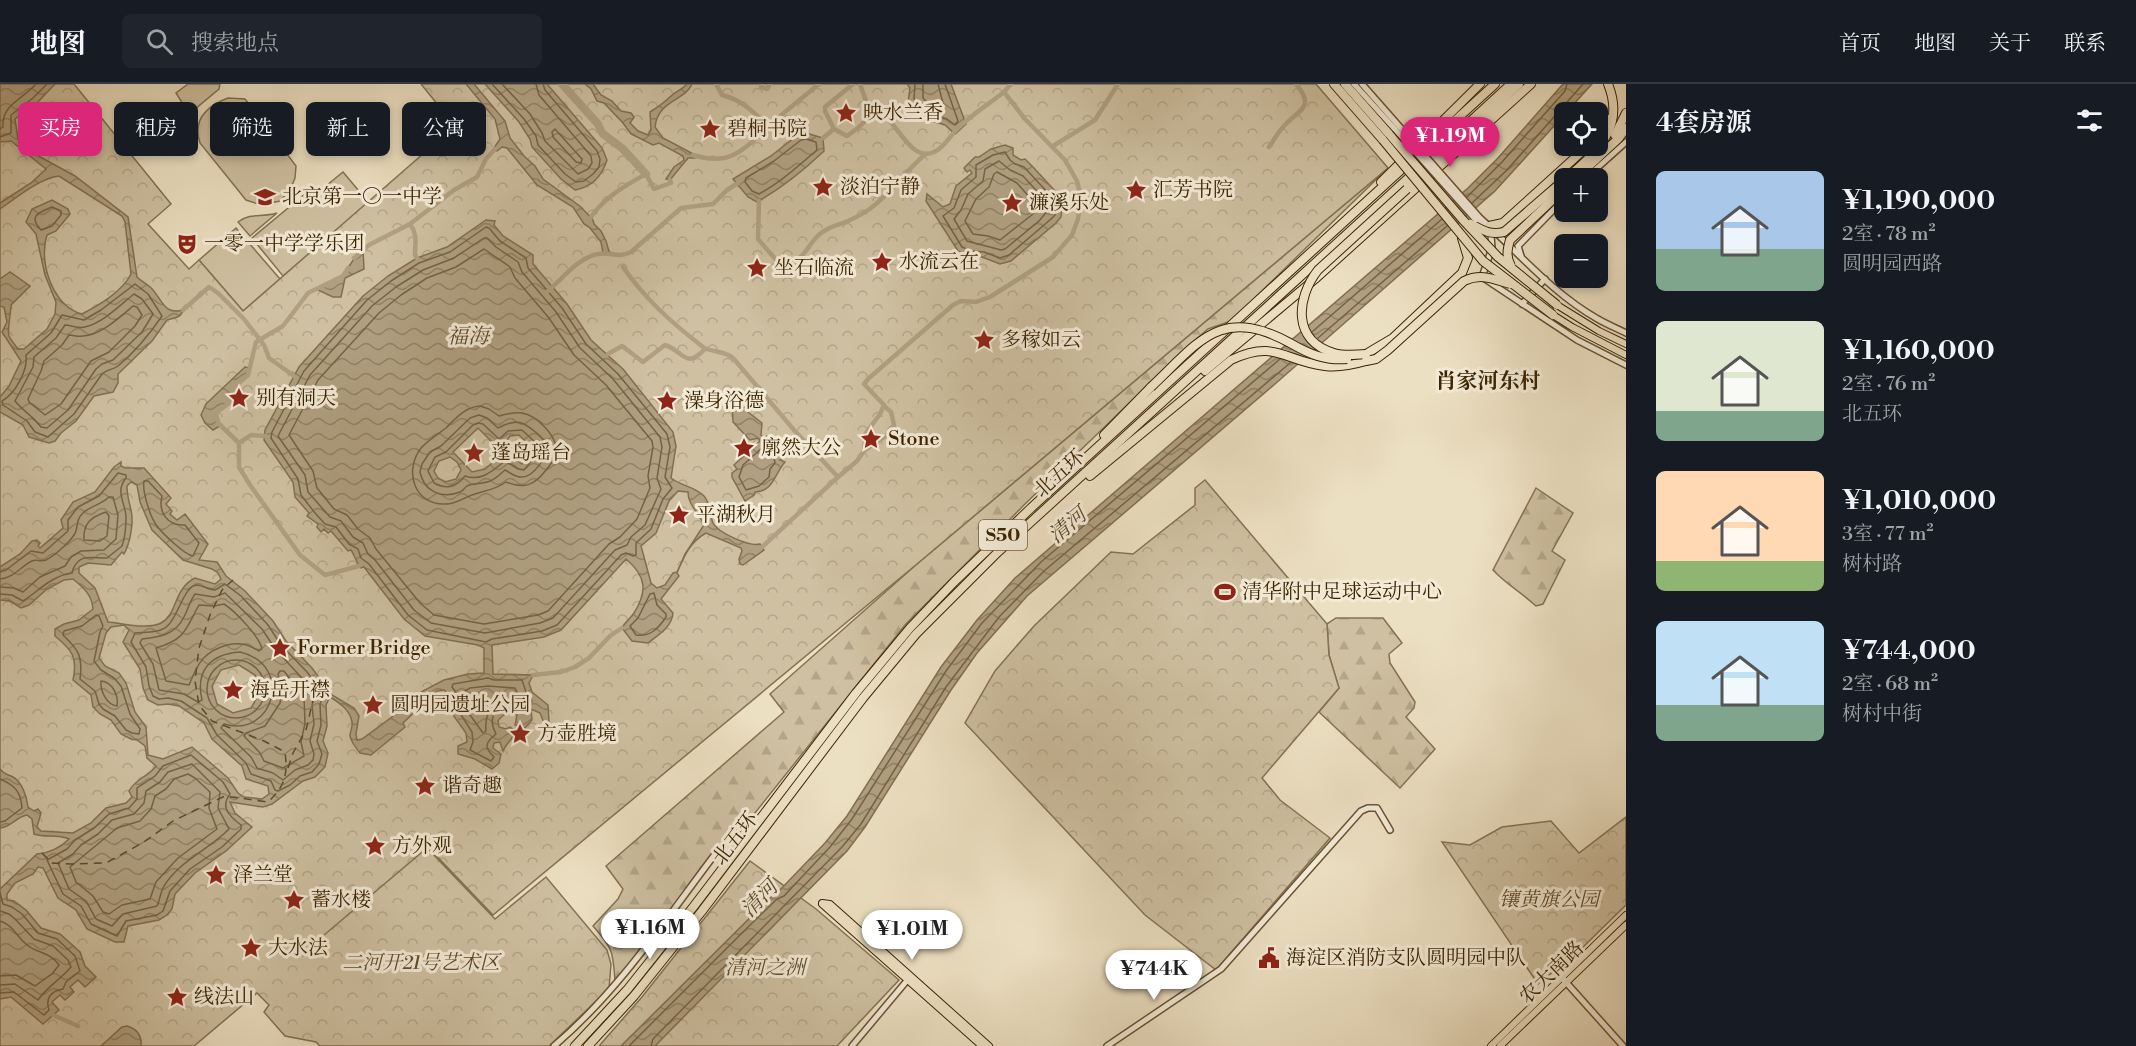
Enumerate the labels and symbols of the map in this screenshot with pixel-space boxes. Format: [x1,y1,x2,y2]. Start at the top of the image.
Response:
place icon: 映水兰香 [834,101,858,125]
place label: 映水兰香 [863,101,943,126]
place icon: 碧桐书院 [698,117,722,141]
place label: 碧桐书院 [727,117,807,142]
pin: ¥1.19M [1401,117,1499,168]
place icon: 淡泊宁静 [811,175,835,199]
place label: 淡泊宁静 [840,175,920,200]
place icon: 汇芳书院 [1124,178,1148,202]
place label: 汇芳书院 [1153,178,1233,203]
school or university icon: 北京第一〇一中学 [253,185,277,209]
place label: 北京第一〇一中学 [282,185,442,210]
place icon: 濂溪乐处 [1000,191,1024,215]
place label: 濂溪乐处 [1029,191,1109,216]
theatre icon: 一零一中学学乐团 [175,232,199,256]
place label: 一零一中学学乐团 [204,232,364,257]
place icon: 水流云在 [870,250,894,274]
place label: 水流云在 [899,250,979,275]
place icon: 坐石临流 [745,256,769,280]
place label: 坐石临流 [774,256,854,281]
water label: 福海 [447,324,492,350]
place icon: 多稼如云 [972,328,996,352]
place label: 多稼如云 [1001,328,1081,353]
district label: 肖家河东村 [1436,369,1541,395]
place icon: 别有洞天 [227,386,251,410]
place label: 别有洞天 [256,386,336,411]
place icon: 澡身浴德 [655,389,679,413]
place label: 澡身浴德 [684,389,764,414]
place icon: Stone [859,427,883,451]
place label: Stone [888,427,940,452]
place icon: 廓然大公 [732,436,756,460]
place label: 廓然大公 [761,436,841,461]
place icon: 蓬岛瑶台 [462,441,486,465]
place label: 蓬岛瑶台 [491,441,571,466]
street label: 北五环 [1029,445,1091,503]
water label: 清河 [1044,500,1096,549]
place icon: 平湖秋月 [667,503,691,527]
place label: 平湖秋月 [696,503,776,528]
road number: S50 [979,520,1027,550]
sports icon: 清华附中足球运动中心 [1213,580,1237,604]
place label: 清华附中足球运动中心 [1242,580,1442,605]
place icon: Former Bridge [268,636,292,660]
place label: Former Bridge [297,636,431,661]
place icon: 海岳开襟 [221,678,245,702]
place label: 海岳开襟 [250,678,330,703]
place icon: 圆明园遗址公园 [361,693,385,717]
place label: 圆明园遗址公园 [390,693,530,718]
place icon: 方壶胜境 [508,722,532,746]
place label: 方壶胜境 [537,722,617,747]
place icon: 谐奇趣 [413,774,437,798]
place label: 谐奇趣 [442,774,502,799]
street label: 北五环 [708,808,764,870]
place icon: 方外观 [363,834,387,858]
place label: 方外观 [392,834,452,859]
place icon: 泽兰堂 [204,863,228,887]
place label: 泽兰堂 [233,863,293,888]
water label: 清河 [736,872,787,923]
place icon: 蓄水楼 [282,888,306,912]
place label: 蓄水楼 [311,888,371,913]
park label: 镶黄旗公园 [1499,888,1602,913]
pin: ¥1.16M [601,909,699,960]
pin: ¥1.01M [863,910,961,961]
place icon: 大水法 [239,936,263,960]
place label: 大水法 [268,936,328,961]
street label: 农大南路 [1515,936,1589,1010]
public building icon: 海淀区消防支队圆明园中队 [1257,946,1281,970]
place label: 海淀区消防支队圆明园中队 [1286,946,1526,971]
pin: ¥744K [1112,950,1196,1001]
park label: 二河开21号艺术区 [342,951,503,976]
park label: 清河之洲 [725,956,808,981]
place icon: 线法山 [165,985,189,1009]
place label: 线法山 [194,985,254,1010]

